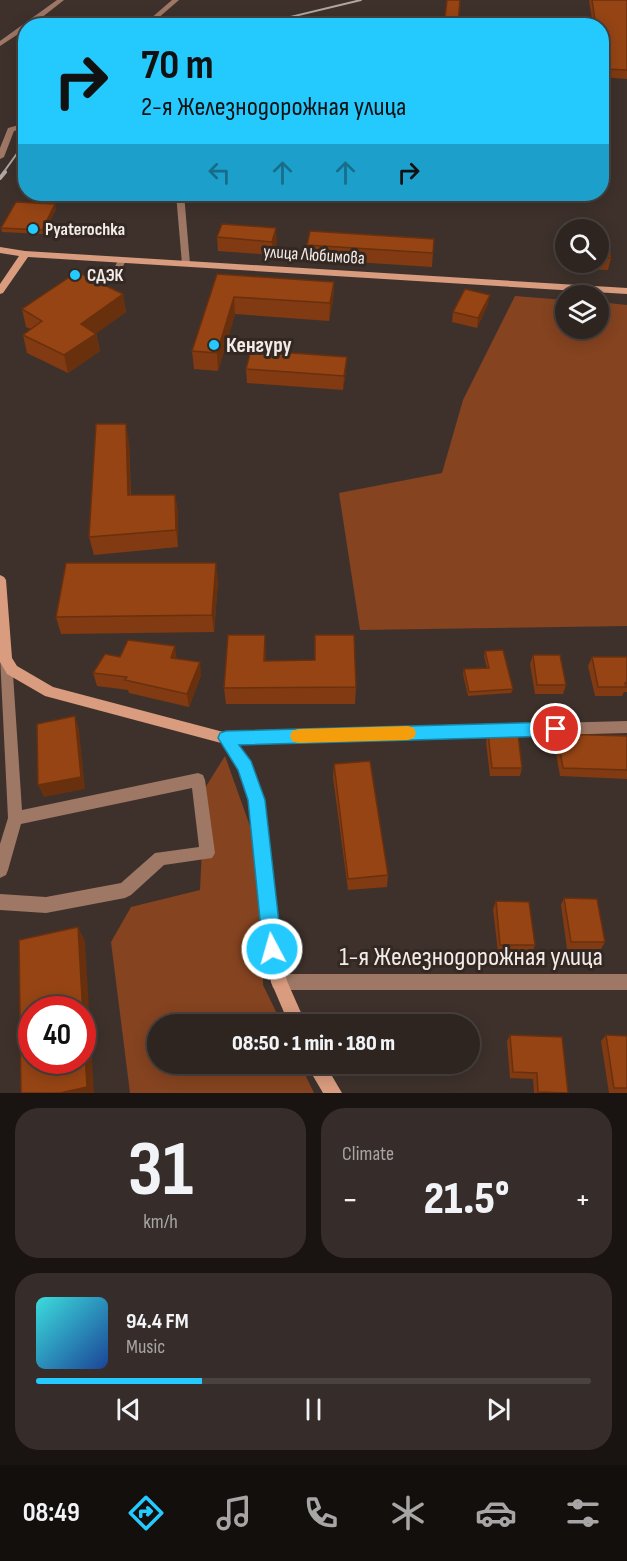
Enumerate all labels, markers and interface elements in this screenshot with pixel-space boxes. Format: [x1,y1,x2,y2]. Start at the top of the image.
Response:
text: 70 m [141,40,214,91]
icon: right [42,42,120,120]
text: 2-я Железнодорожная улица [141,91,406,123]
icon: left [203,156,236,189]
icon: ahead [266,156,299,189]
icon: ahead [329,156,362,189]
icon: right [392,156,425,189]
place label: Pyaterochka [45,219,125,240]
map controls [555,219,609,339]
button: search [555,219,609,273]
marker: Pyaterochka [26,222,40,236]
street label: улица Любимова [263,241,365,269]
place label: СДЭК [87,265,124,286]
marker: СДЭК [68,268,82,282]
button: layers [555,285,609,339]
place label: Кенгуру [226,332,292,359]
marker: Кенгуру [207,338,221,352]
pin [530,703,581,754]
icon: arrive [539,712,572,745]
position arrow [240,917,304,981]
street label: 1-я Железнодорожная улица [339,941,603,973]
speed limit sign: 40 [18,996,96,1074]
text: 08:50 · 1 min · 180 m [232,1030,395,1057]
text: 31 [128,1124,193,1217]
text: Climate [342,1142,394,1166]
text: 21.5° [424,1172,509,1227]
text: − [342,1180,358,1220]
text: + [575,1180,591,1220]
text: km/h [143,1210,178,1234]
text: 94.4 FM [126,1308,189,1335]
text: Music [126,1335,165,1359]
icon: previous [112,1393,145,1426]
icon: pause [297,1393,330,1426]
icon: next [482,1393,515,1426]
icon: directions [125,1492,167,1534]
icon: music [213,1492,255,1534]
icon: phone [300,1492,342,1534]
icon: climate [387,1492,429,1534]
icon: car [475,1492,517,1534]
icon: filters [562,1492,604,1534]
text: 08:49 [23,1497,80,1529]

